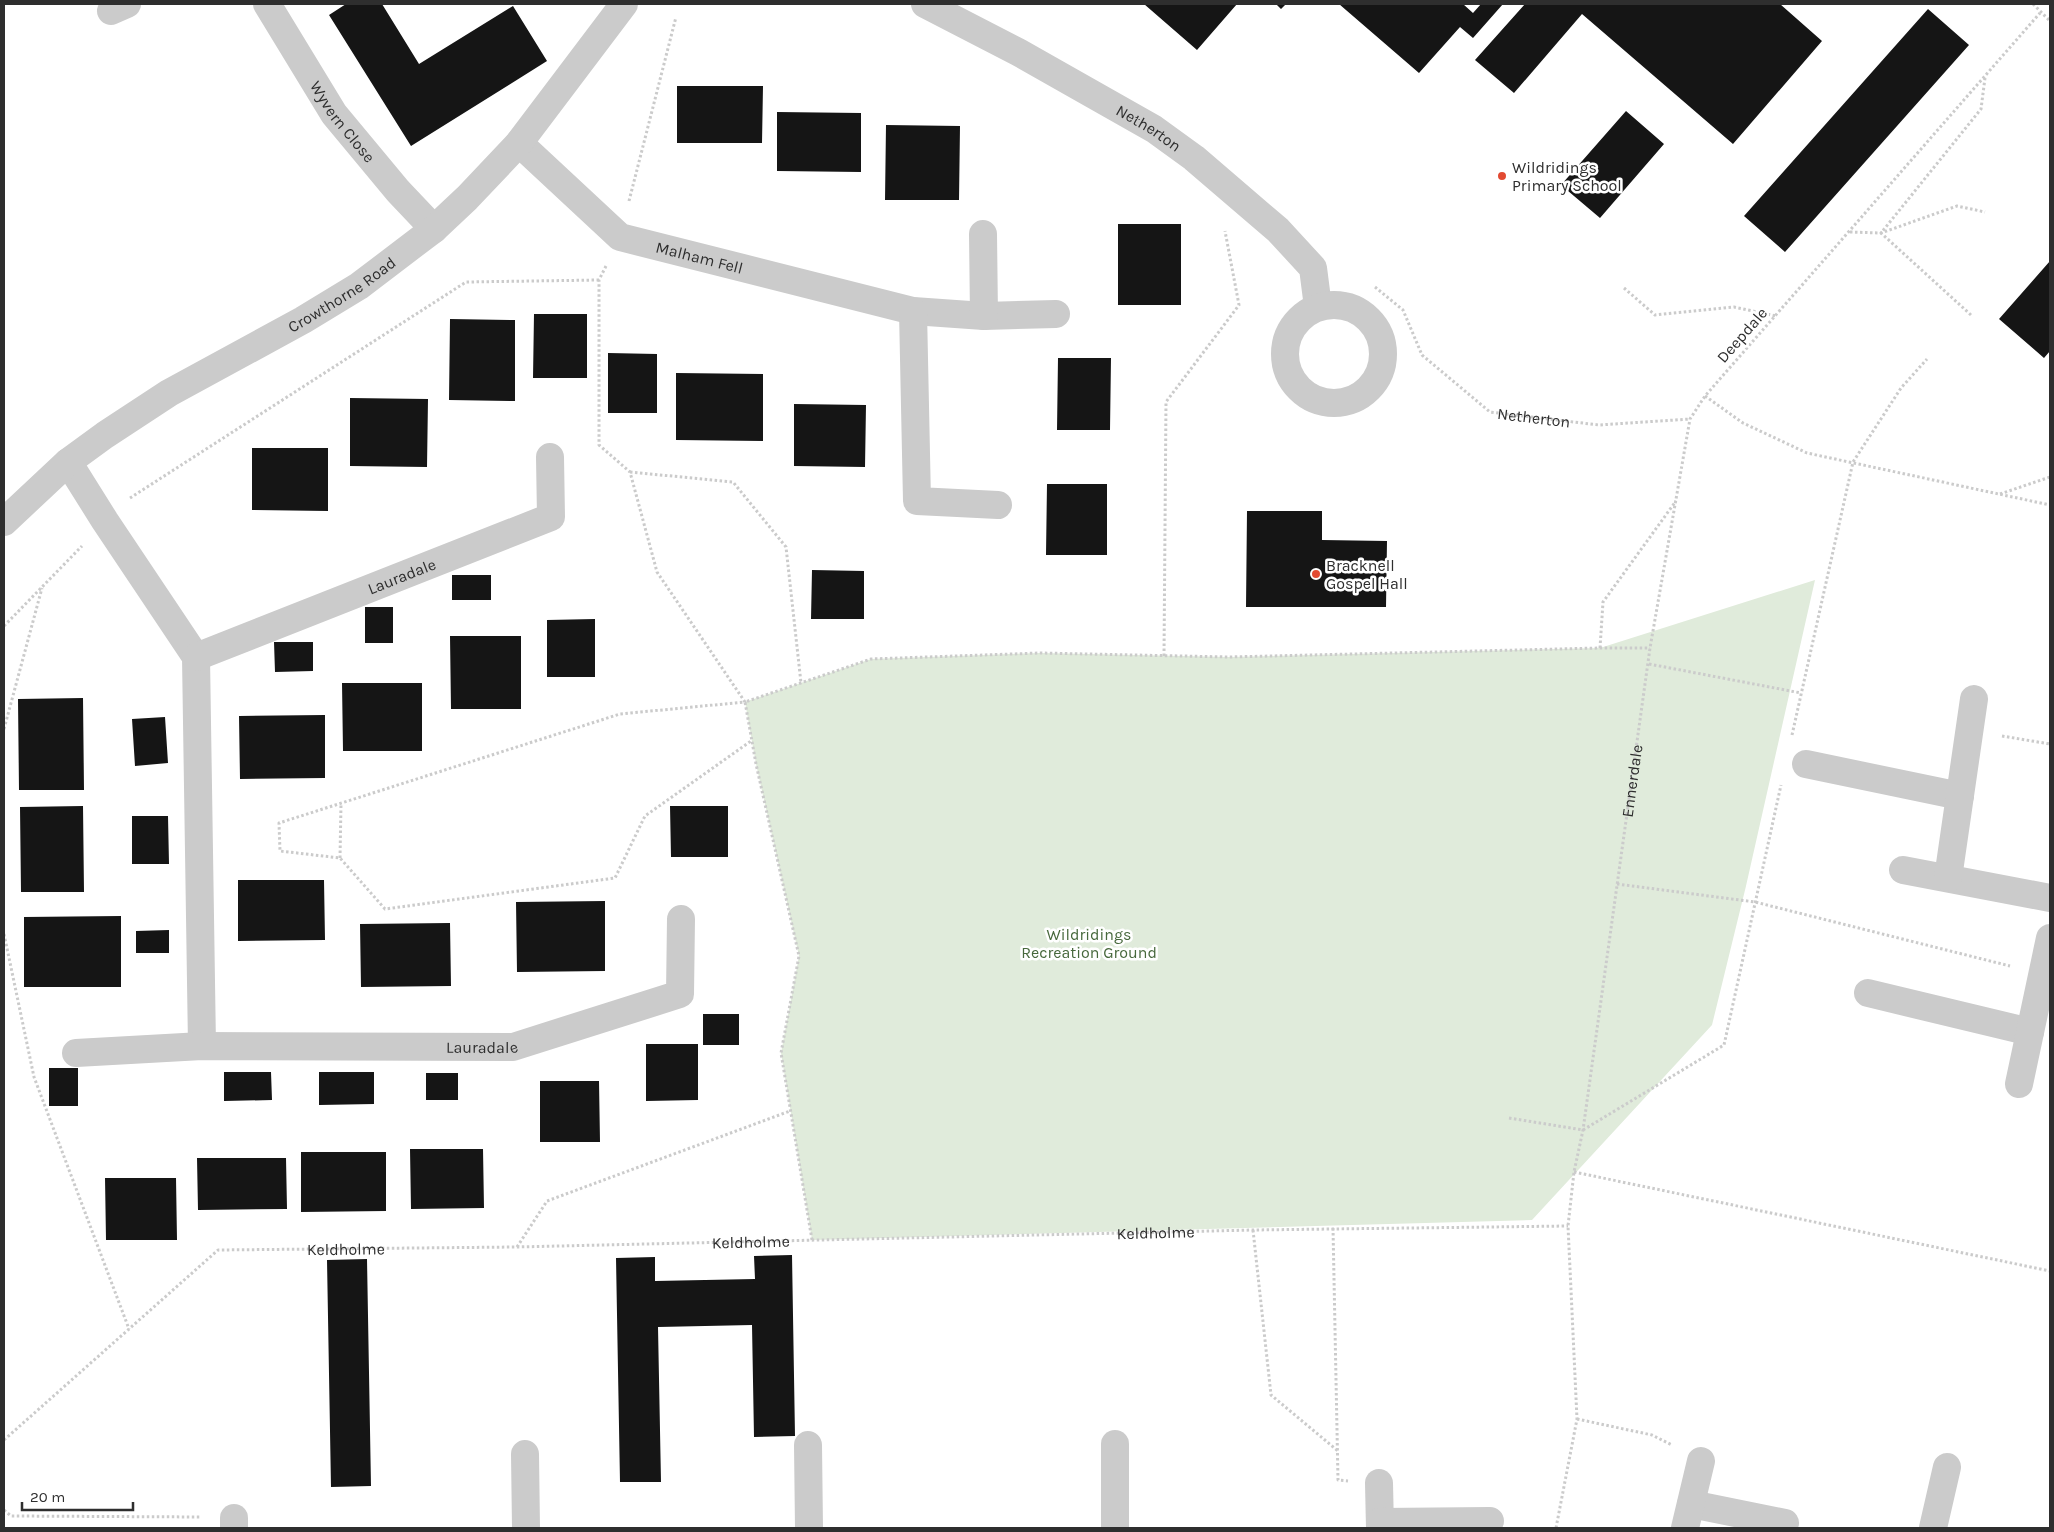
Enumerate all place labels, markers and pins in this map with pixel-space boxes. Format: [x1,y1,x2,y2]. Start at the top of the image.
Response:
place label: Wildridings Primary School [1512,158,1622,195]
marker: Wildridings Primary School [1496,170,1508,182]
place label: Bracknell Gospel Hall [1326,556,1408,593]
marker: Bracknell Gospel Hall [1310,568,1322,580]

